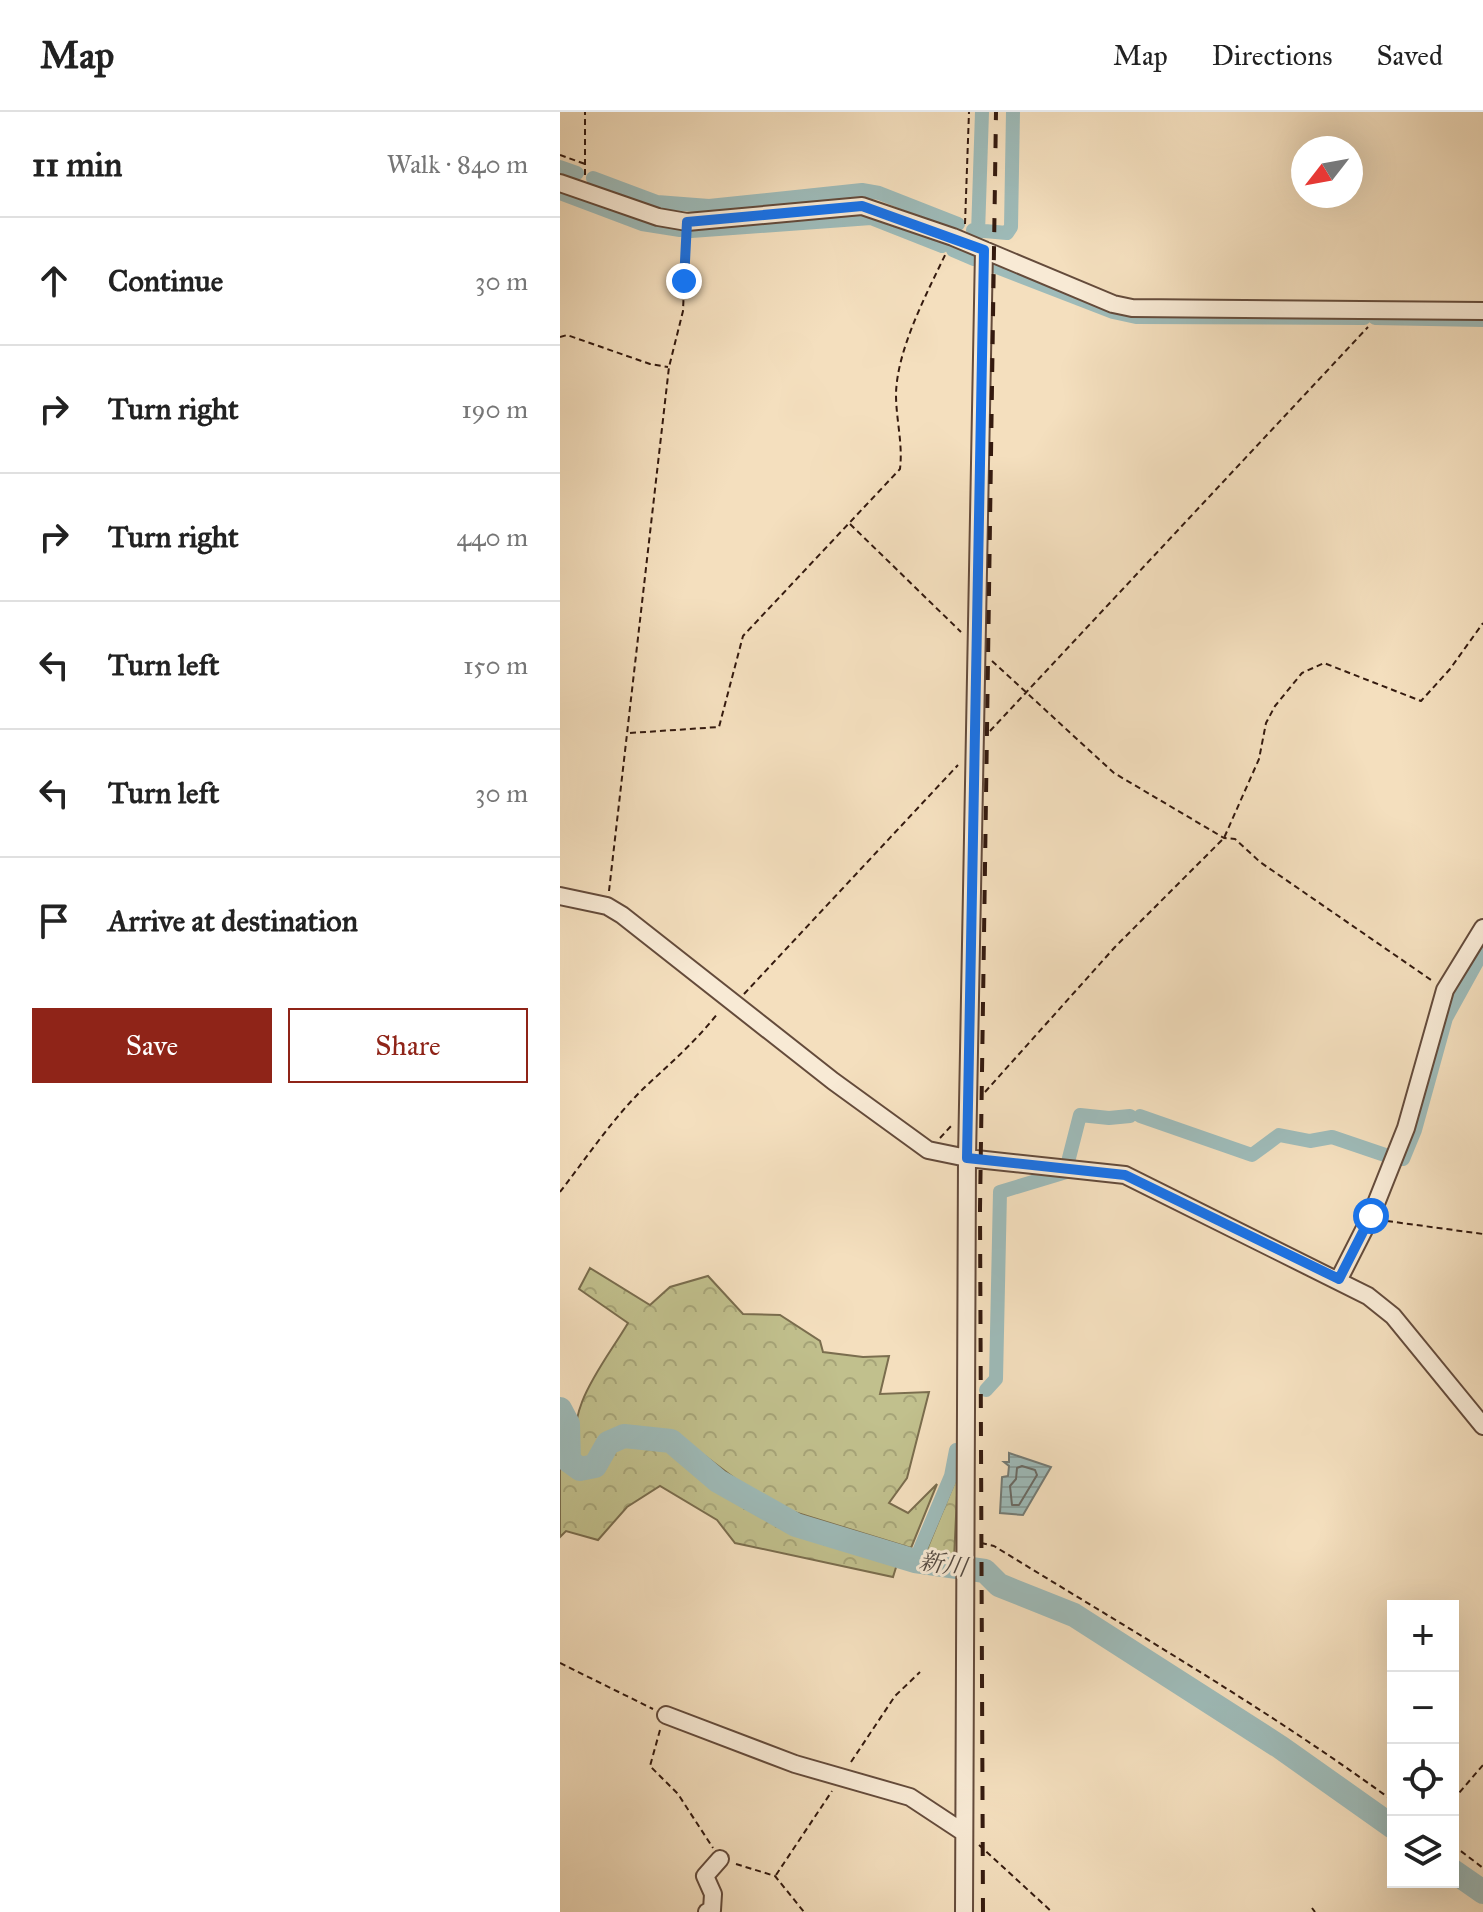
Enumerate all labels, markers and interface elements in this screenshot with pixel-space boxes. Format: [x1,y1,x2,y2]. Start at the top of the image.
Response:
text: Map [40,32,114,78]
text: Map [1113,38,1168,73]
text: Directions [1212,38,1333,73]
text: Saved [1377,38,1443,73]
north arrow [1291,136,1363,208]
text: 11 min [32,144,123,185]
text: Walk · 840 m [387,148,528,180]
icon: ahead [32,259,76,303]
text: Continue [108,263,223,299]
route end [666,263,702,299]
text: 30 m [475,265,528,297]
icon: right [32,387,76,431]
text: Turn right [108,391,239,427]
text: 190 m [461,393,528,425]
icon: right [32,515,76,559]
text: Turn right [108,519,239,555]
text: 440 m [456,521,528,553]
icon: left [32,643,76,687]
text: Turn left [108,647,219,683]
text: 150 m [463,649,528,681]
icon: left [32,771,76,815]
text: Turn left [108,775,219,811]
text: 30 m [475,777,528,809]
icon: arrive [32,899,76,943]
text: Arrive at destination [108,903,358,939]
button: Save [32,1008,272,1083]
button: Share [288,1008,528,1083]
route start [1353,1198,1389,1234]
water label: 新川 [917,1545,972,1583]
map controls [1387,1600,1459,1888]
button: + [1387,1600,1459,1672]
button: − [1387,1672,1459,1744]
button: locate [1387,1744,1459,1816]
button: layers [1387,1816,1459,1888]

